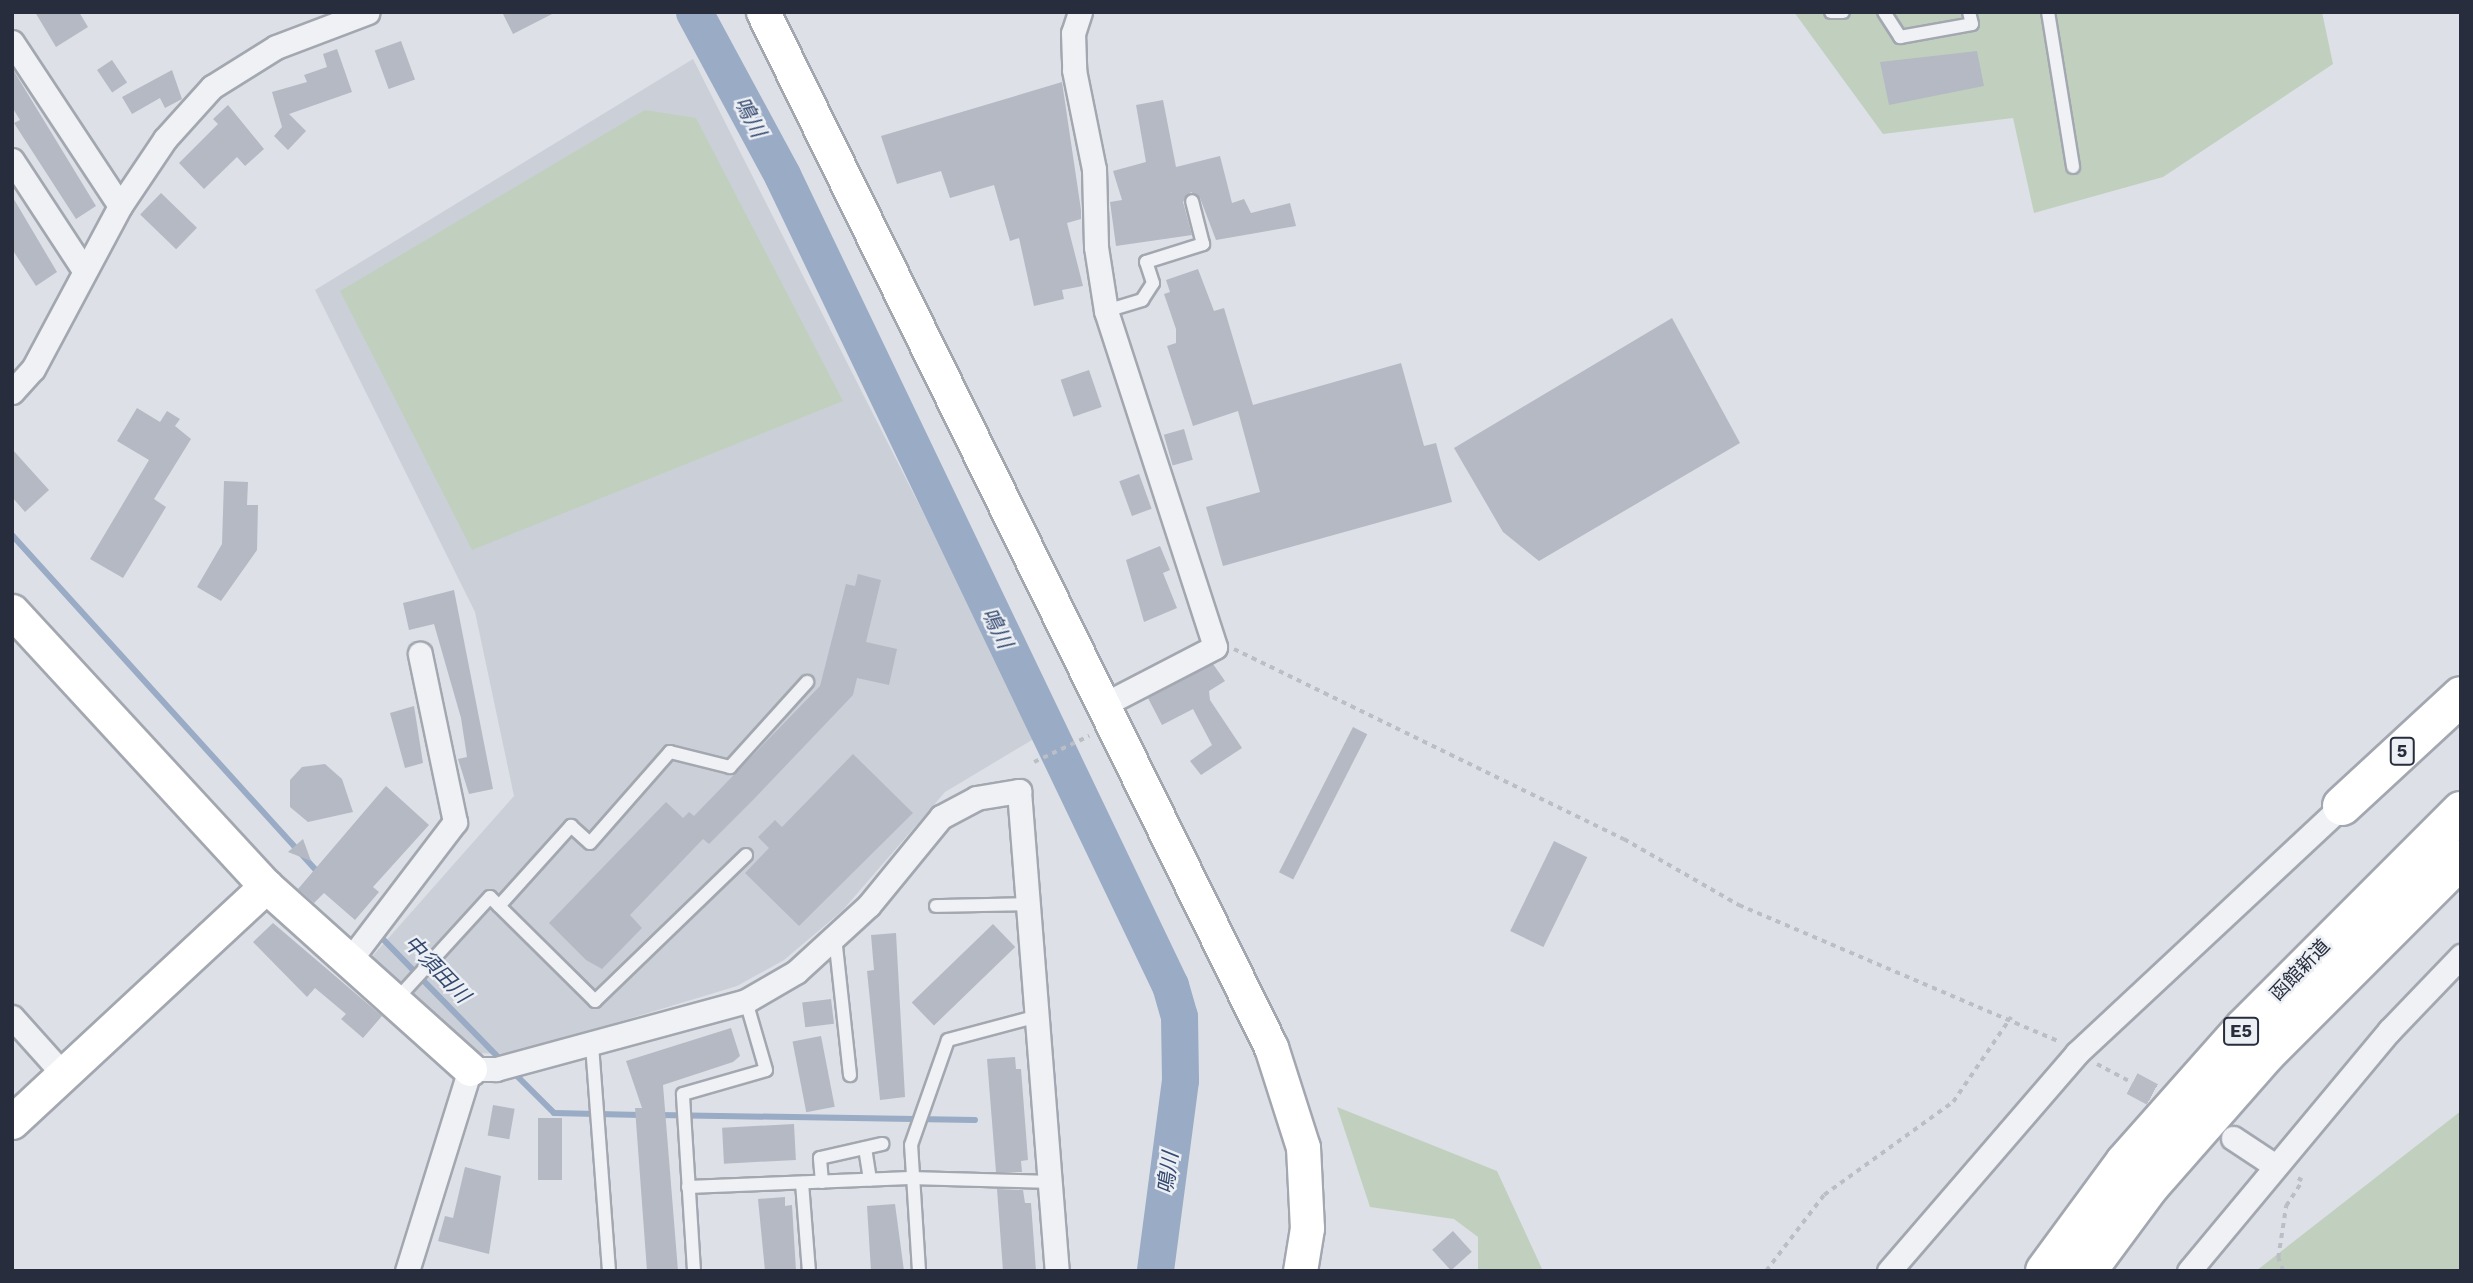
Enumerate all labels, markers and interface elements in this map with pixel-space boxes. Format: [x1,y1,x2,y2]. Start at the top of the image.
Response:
water label: 鳴川 [729,93,771,141]
water label: 鳴川 [976,604,1018,652]
road number: 5 [2390,736,2414,766]
water label: 中須田川 [399,930,475,1008]
street label: 函館新道 [2265,935,2335,1005]
road number: E5 [2222,1016,2260,1046]
water label: 鳴川 [1153,1150,1183,1196]

